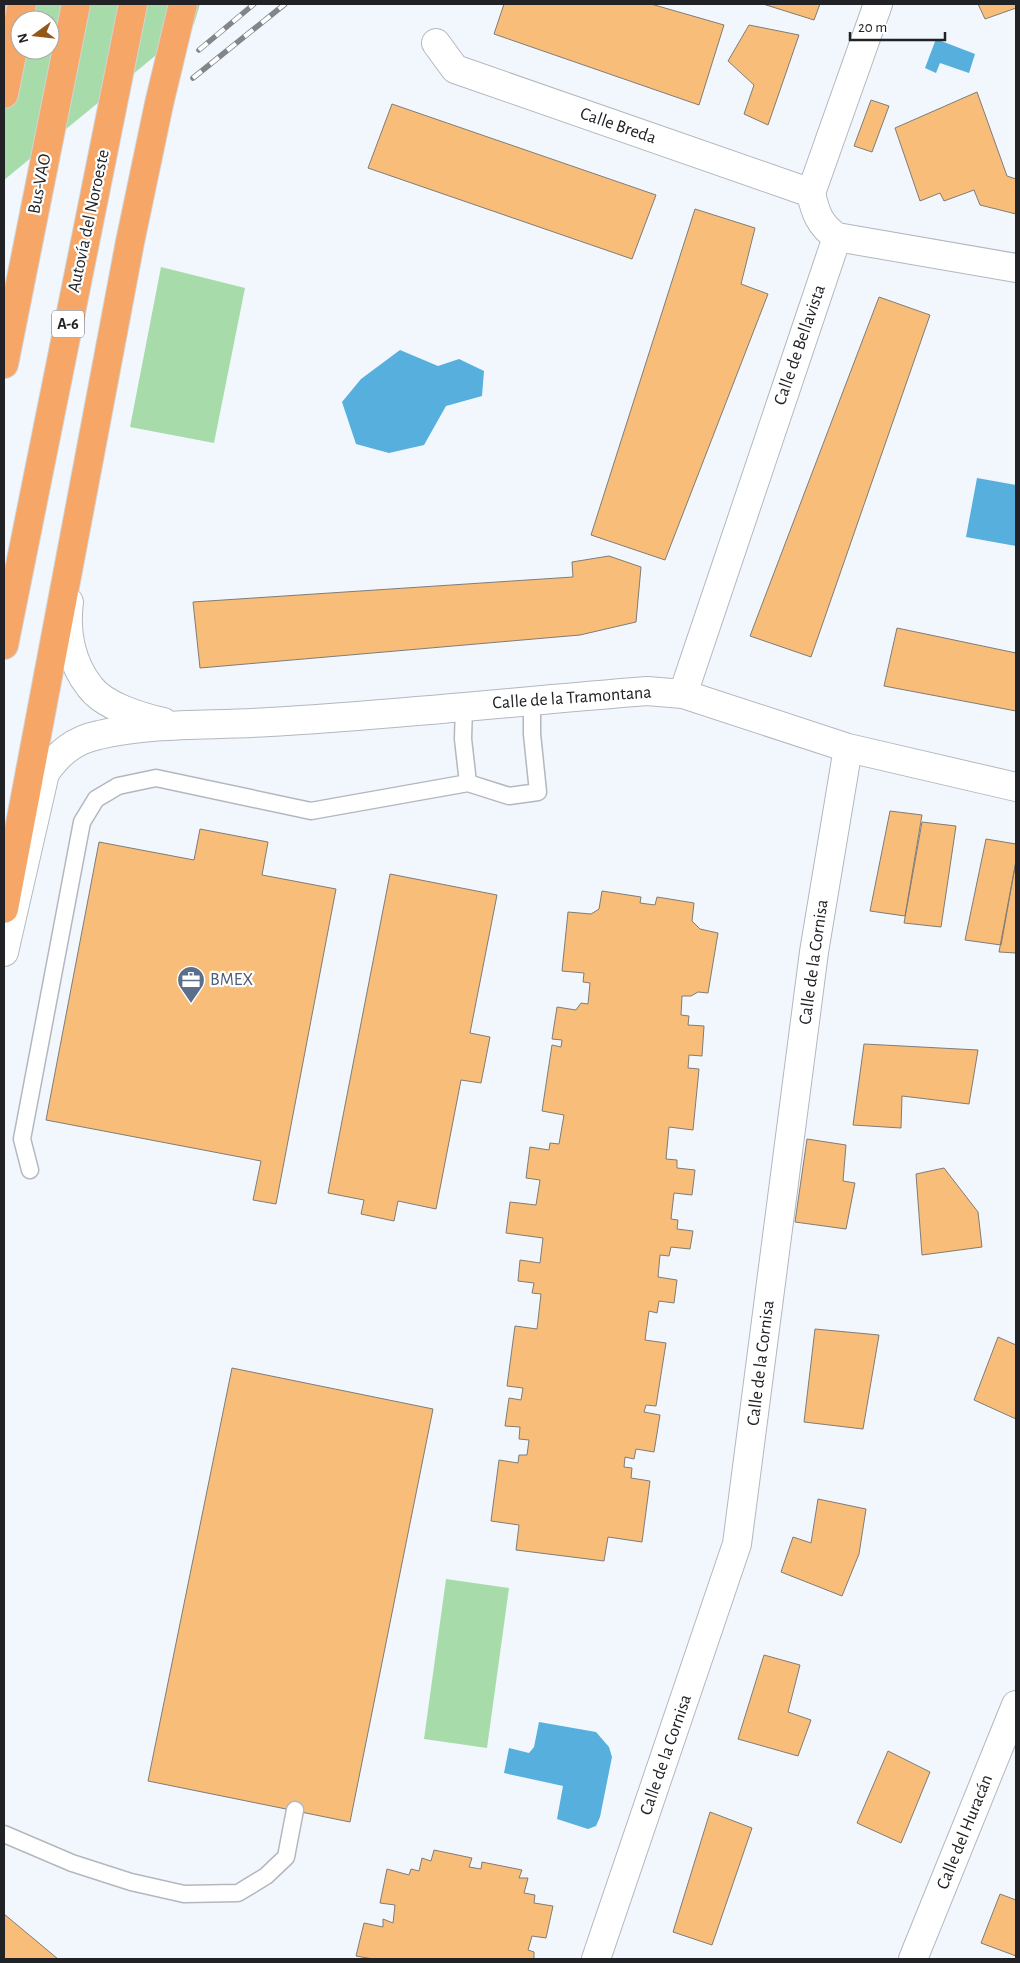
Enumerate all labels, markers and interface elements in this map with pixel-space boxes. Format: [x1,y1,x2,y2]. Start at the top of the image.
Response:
north arrow [10,10,60,60]
scale bar [850,10,945,42]
text: 20 m [858,20,887,35]
text: N [15,32,31,45]
street label: Calle Breda [578,105,658,147]
street label: Autovía del Noroeste [65,148,113,294]
street label: Bus-VAO [25,152,55,216]
street label: Calle de Bellavista [771,283,829,407]
road number: A-6 [52,310,84,338]
street label: Calle de la Tramontana [492,683,652,713]
street label: Calle de la Cornisa [796,898,832,1026]
office icon: BMEX [176,965,206,1004]
place label: BMEX [210,971,254,989]
street label: Calle de la Cornisa [744,1299,778,1427]
street label: Calle de la Cornisa [637,1692,695,1818]
street label: Calle del Huracán [934,1772,996,1892]

